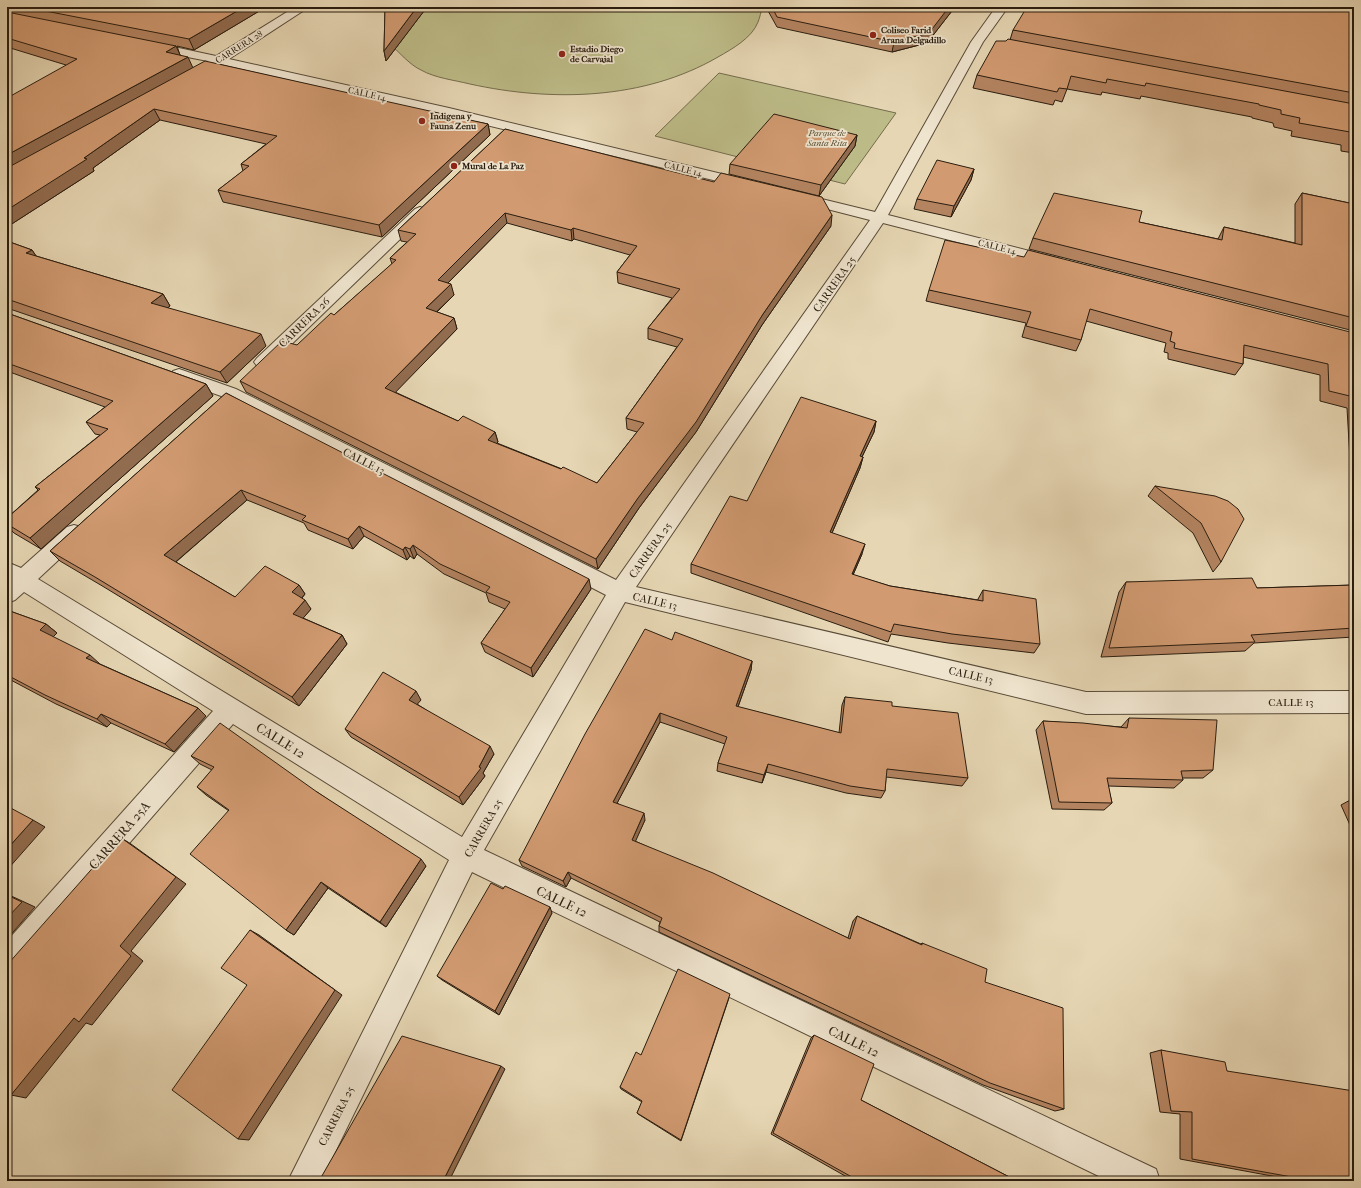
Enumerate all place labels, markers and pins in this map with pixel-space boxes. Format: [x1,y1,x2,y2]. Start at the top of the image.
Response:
place label: Coliseo Farid Arana Delgadillo [880,25,946,46]
marker: Coliseo Farid Arana Delgadillo [868,30,878,40]
place label: Estadio Diego de Carvajal [570,44,624,64]
marker: Estadio Diego de Carvajal [557,49,567,59]
place label: Indigena y Fauna Zenu [429,111,477,131]
marker: Indigena y Fauna Zenu [417,116,427,126]
marker: Mural de La Paz [449,161,459,171]
place label: Mural de La Paz [461,161,524,171]

